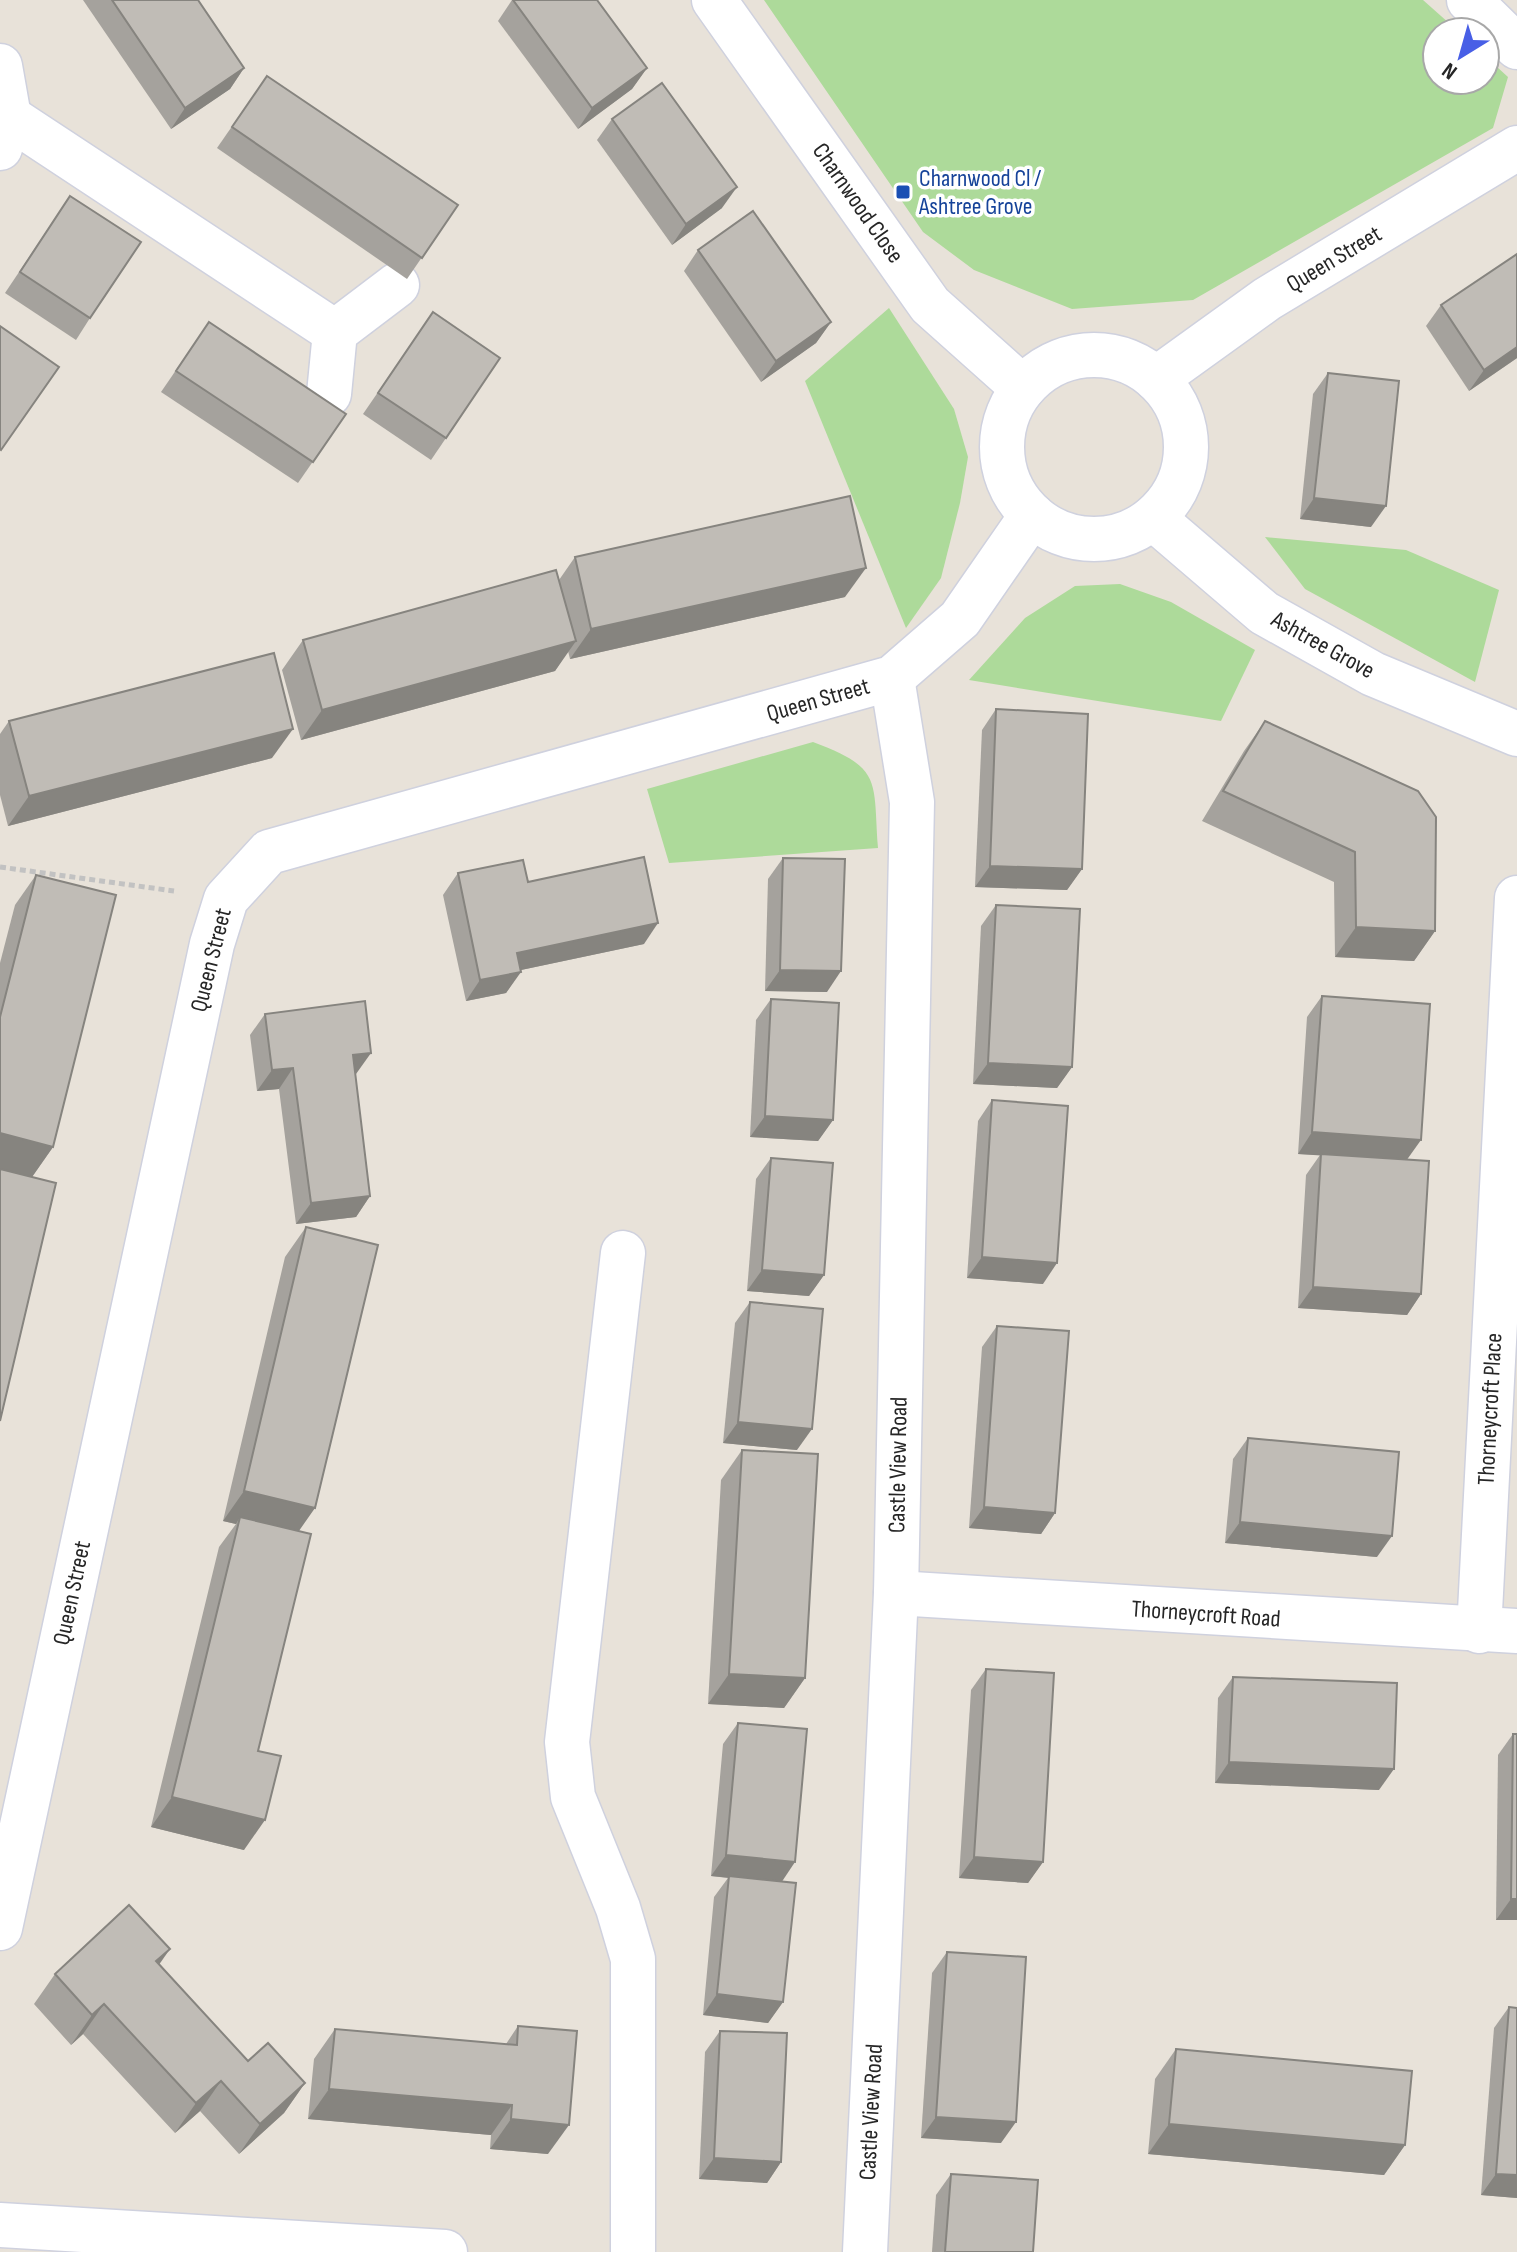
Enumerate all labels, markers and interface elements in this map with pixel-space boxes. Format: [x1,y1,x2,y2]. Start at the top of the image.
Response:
north arrow [1421,16,1501,96]
text: N [1437,56,1463,85]
street label: Charnwood Close [806,137,910,269]
place label: Charnwood Cl / Ashtree Grove [918,164,1041,221]
marker: Charnwood Cl / Ashtree Grove [894,183,912,201]
street label: Queen Street [1281,219,1387,299]
street label: Ashtree Grove [1266,604,1380,685]
street label: Queen Street [763,671,873,729]
street label: Queen Street [184,905,238,1015]
street label: Thorneycroft Place [1472,1332,1508,1486]
street label: Castle View Road [882,1397,914,1533]
street label: Queen Street [47,1538,97,1648]
street label: Thorneycroft Road [1131,1594,1281,1634]
street label: Castle View Road [853,2043,889,2181]

